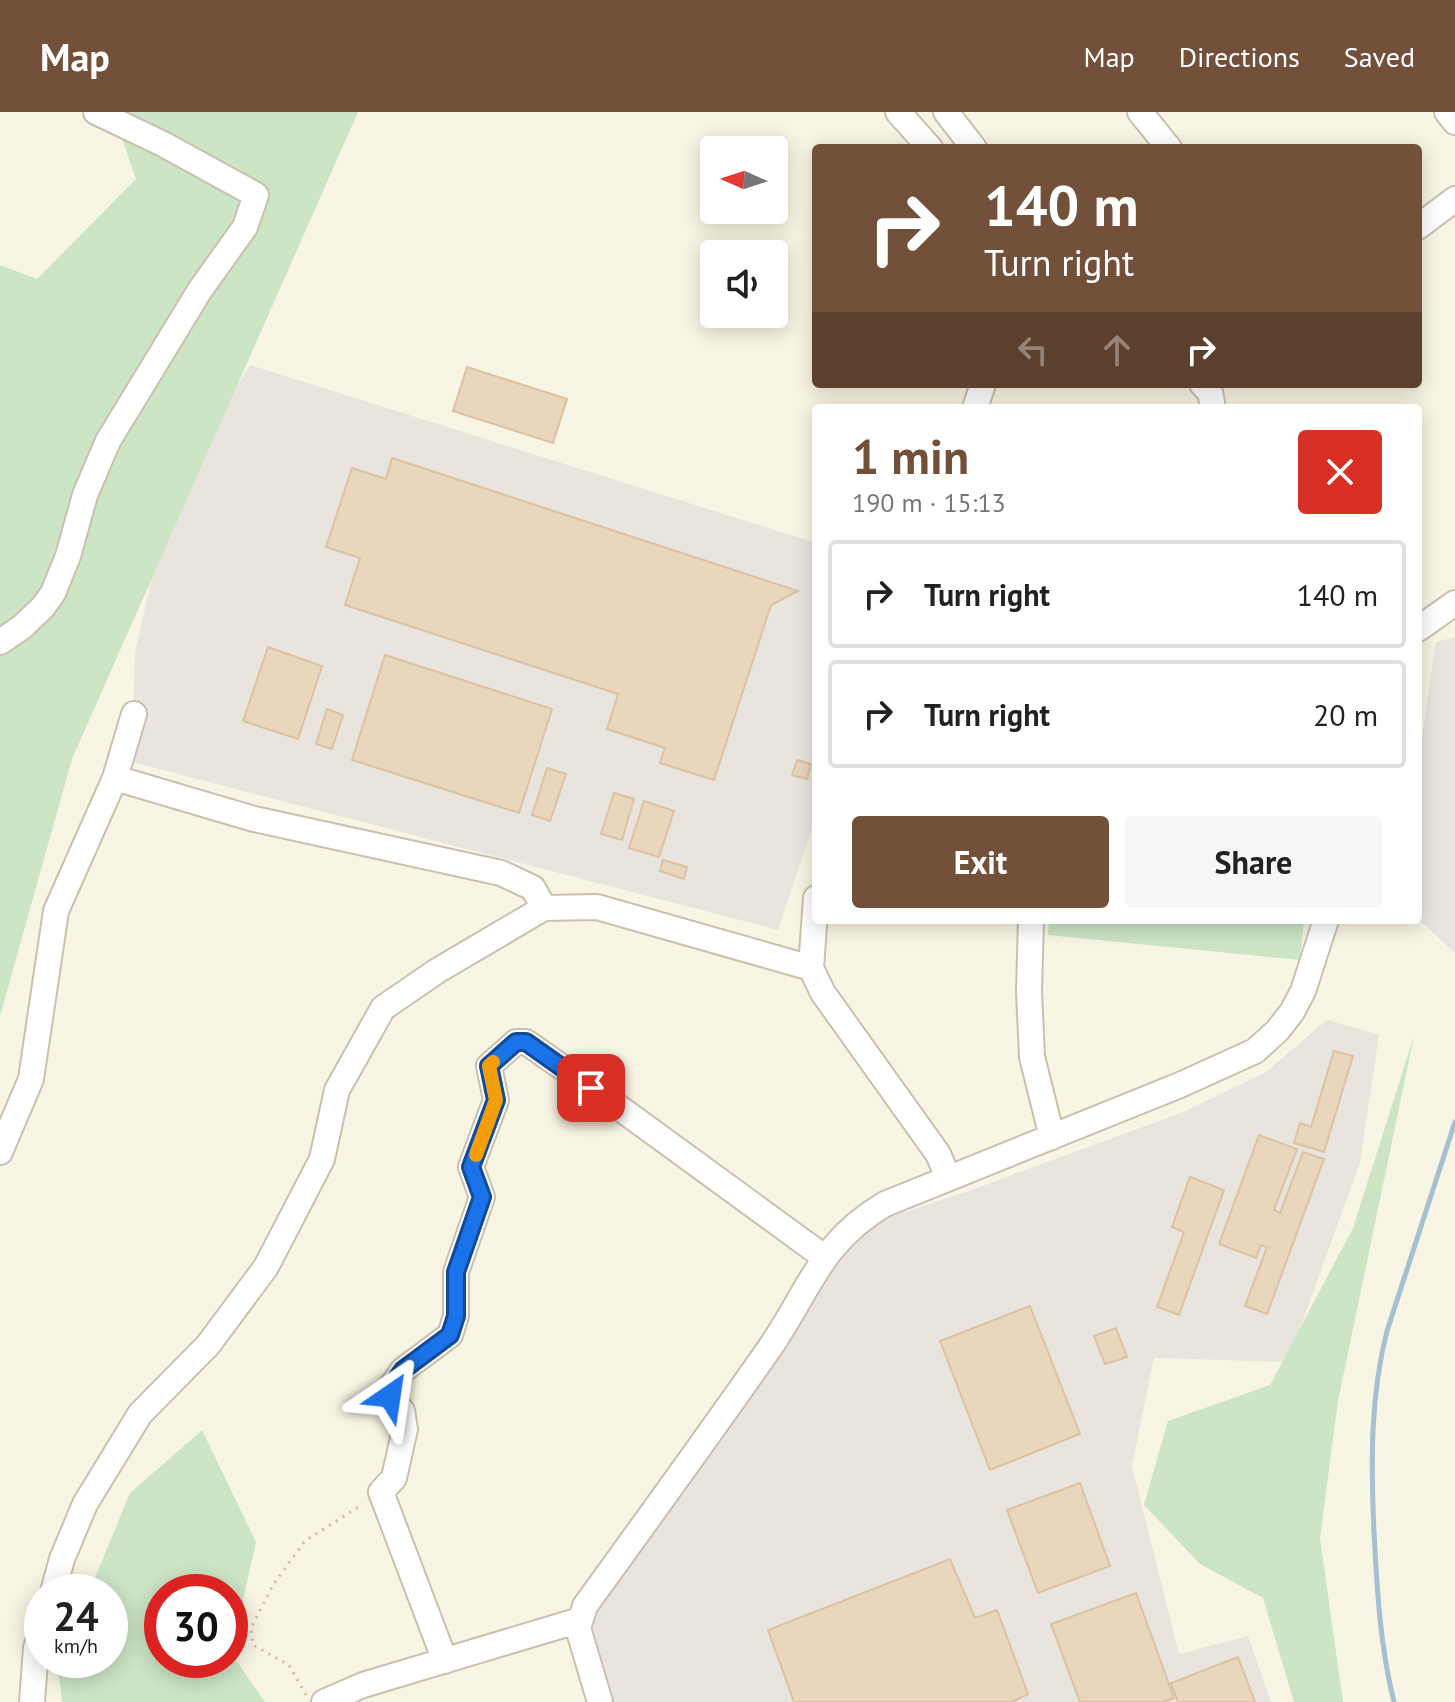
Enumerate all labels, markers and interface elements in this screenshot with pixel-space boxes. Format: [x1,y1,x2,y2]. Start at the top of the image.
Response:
text: Map [40,32,110,81]
text: Map [1084,38,1135,75]
text: Directions [1179,38,1300,75]
text: Saved [1344,38,1415,75]
north arrow [700,136,788,224]
map controls [700,136,788,328]
text: 140 m [984,169,1139,241]
icon: right [852,176,956,280]
text: Turn right [984,239,1134,286]
button: sound [700,240,788,328]
icon: left [1011,328,1055,372]
icon: ahead [1095,328,1139,372]
icon: right [1179,328,1223,372]
text: 1 min [852,425,969,487]
button: close [1298,430,1382,514]
text: 190 m · 15:13 [852,486,1006,519]
icon: right [856,572,900,616]
text: Turn right [924,575,1050,614]
text: 140 m [1297,575,1378,614]
icon: right [856,692,900,736]
text: Turn right [924,695,1050,734]
text: 20 m [1313,695,1378,734]
button: Exit [852,816,1109,908]
button: Share [1125,816,1382,908]
pin [557,1054,625,1122]
icon: arrive [569,1066,613,1110]
position arrow [348,1354,432,1438]
speed limit sign: 30 [144,1574,248,1678]
text: 24 [53,1590,99,1642]
text: km/h [54,1633,98,1659]

